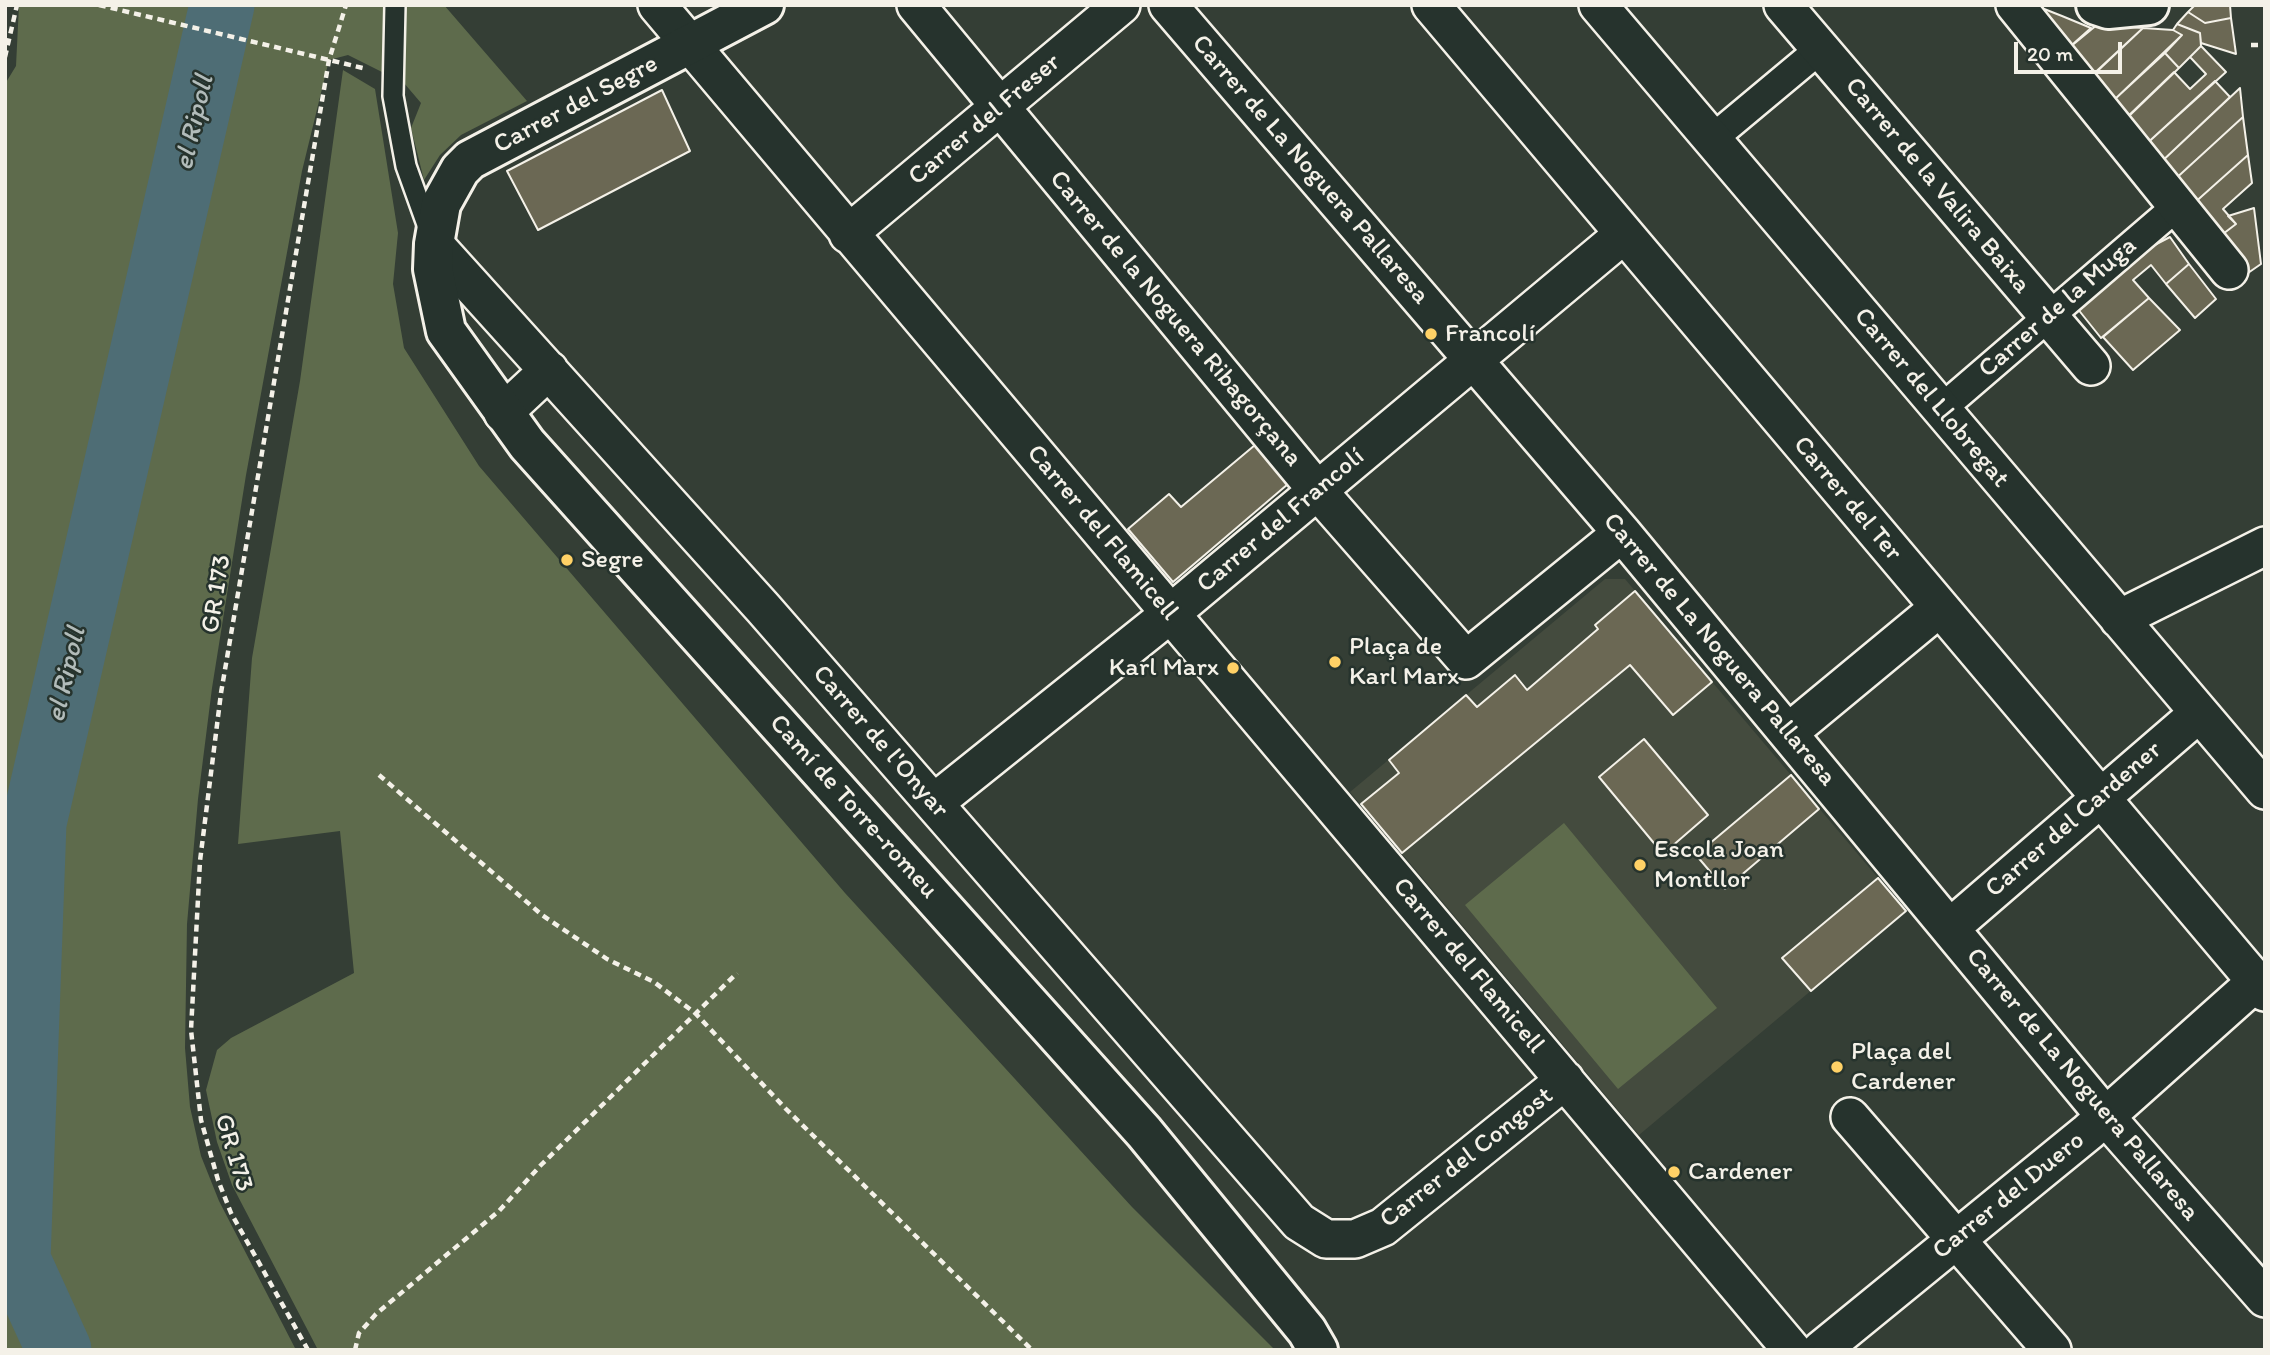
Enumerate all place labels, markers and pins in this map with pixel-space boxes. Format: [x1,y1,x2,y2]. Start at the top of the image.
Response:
place label: Francolí [1445,318,1535,350]
marker: Francolí [1423,326,1439,342]
place label: Segre [581,544,644,576]
marker: Segre [559,552,575,568]
place label: Plaça de Karl Marx [1349,631,1459,692]
place label: Karl Marx [1109,652,1219,684]
marker: Plaça de Karl Marx [1327,654,1343,670]
marker: Karl Marx [1225,660,1241,676]
place label: Escola Joan Montllor [1654,834,1784,896]
marker: Escola Joan Montllor [1632,857,1648,873]
place label: Plaça del Cardener [1851,1036,1955,1098]
marker: Plaça del Cardener [1829,1059,1845,1075]
place label: Cardener [1688,1156,1792,1188]
marker: Cardener [1666,1164,1682,1180]

